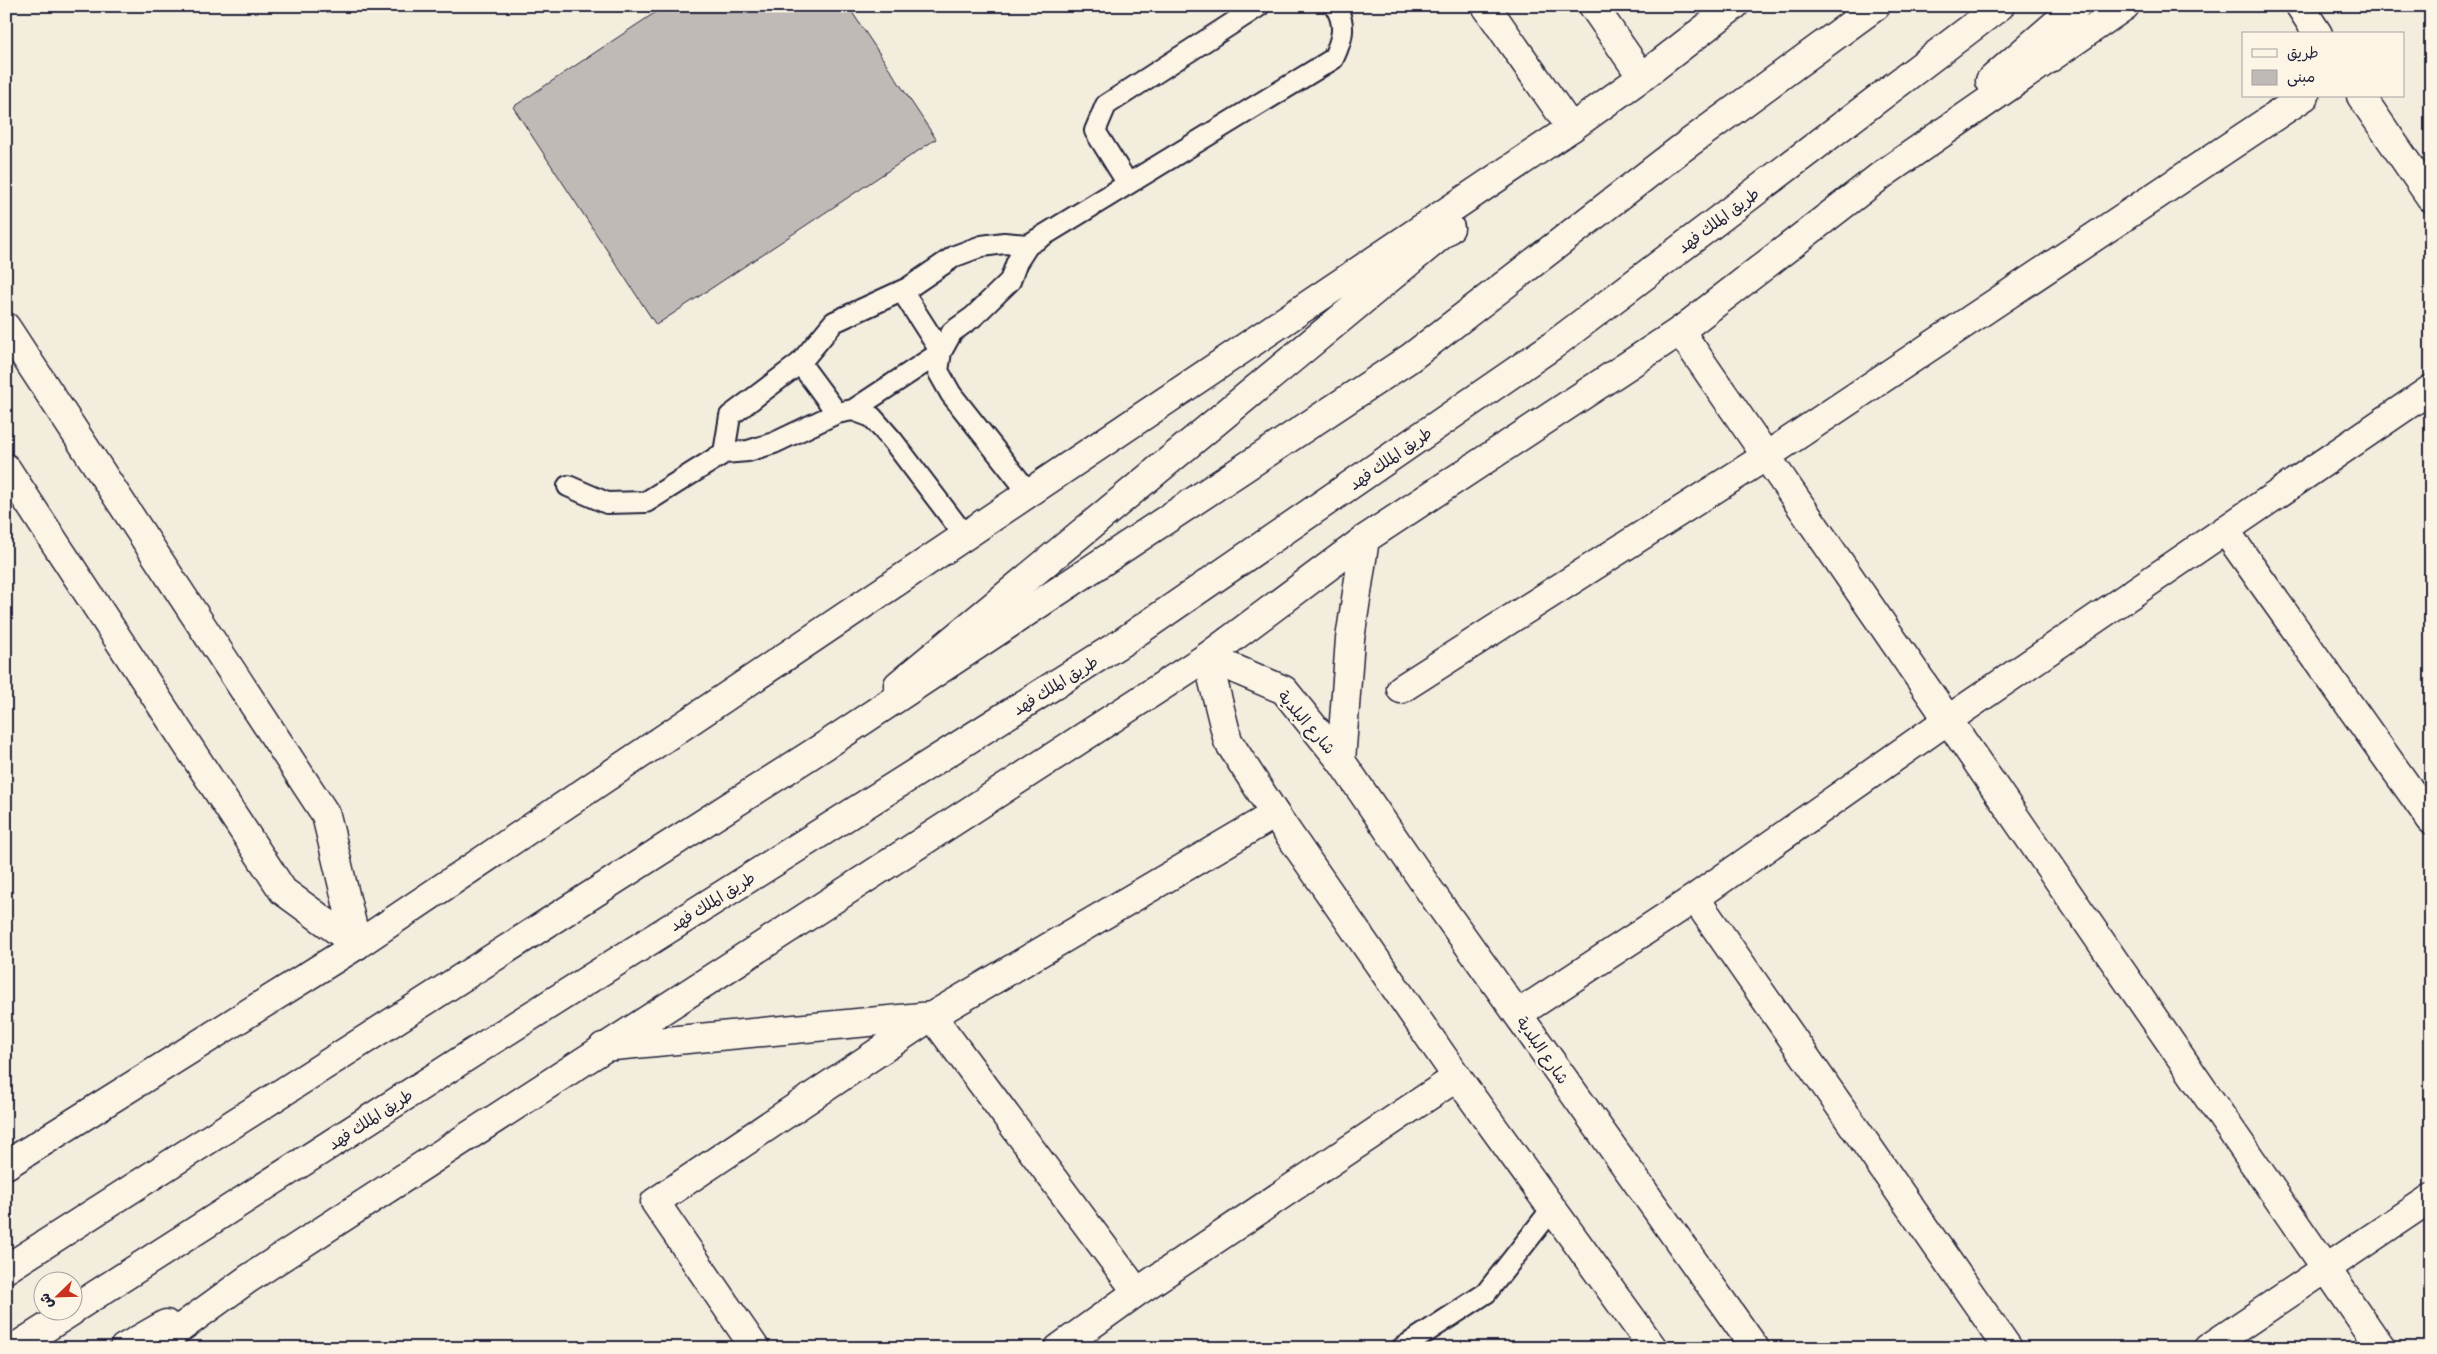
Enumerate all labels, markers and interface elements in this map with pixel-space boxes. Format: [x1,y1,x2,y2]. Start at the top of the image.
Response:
legend [2242,32,2404,98]
text: طريق [2287,42,2319,63]
text: مبنى [2287,66,2315,87]
street label: طريق الملك فهد [1673,182,1763,258]
street label: طريق الملك فهد [1344,421,1436,495]
street label: طريق الملك فهد [1008,650,1102,720]
street label: شارع البلدية [1272,685,1341,759]
street label: طريق الملك فهد [665,866,759,936]
street label: شارع البلدية [1511,1012,1574,1089]
street label: طريق الملك فهد [323,1083,417,1155]
north arrow [32,1272,82,1322]
text: ش [34,1290,57,1312]

